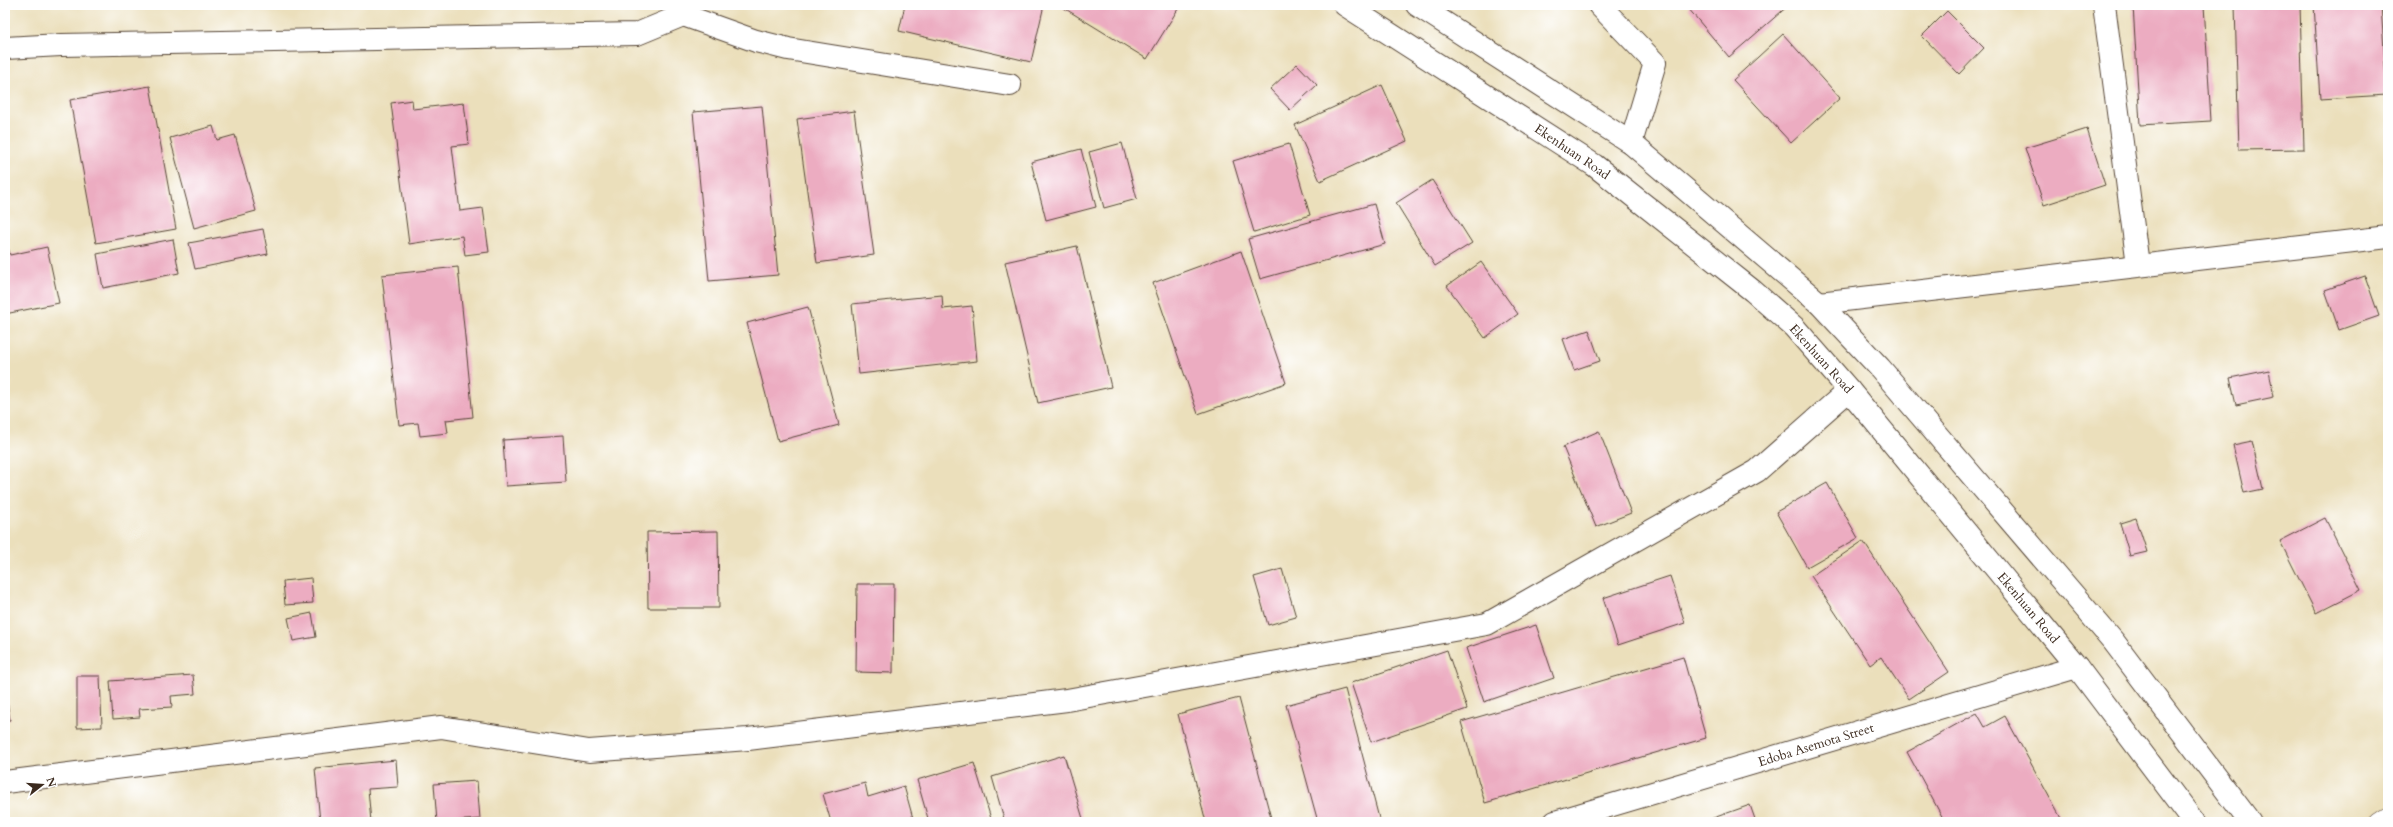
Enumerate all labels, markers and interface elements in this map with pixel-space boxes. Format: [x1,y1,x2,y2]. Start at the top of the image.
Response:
street label: Ekenhuan Road [1531,120,1613,184]
street label: Ekenhuan Road [1785,320,1857,398]
street label: Ekenhuan Road [1993,569,2063,647]
street label: Edoba Asemota Street [1756,719,1876,771]
north arrow [22,765,62,805]
text: N [43,775,60,789]

